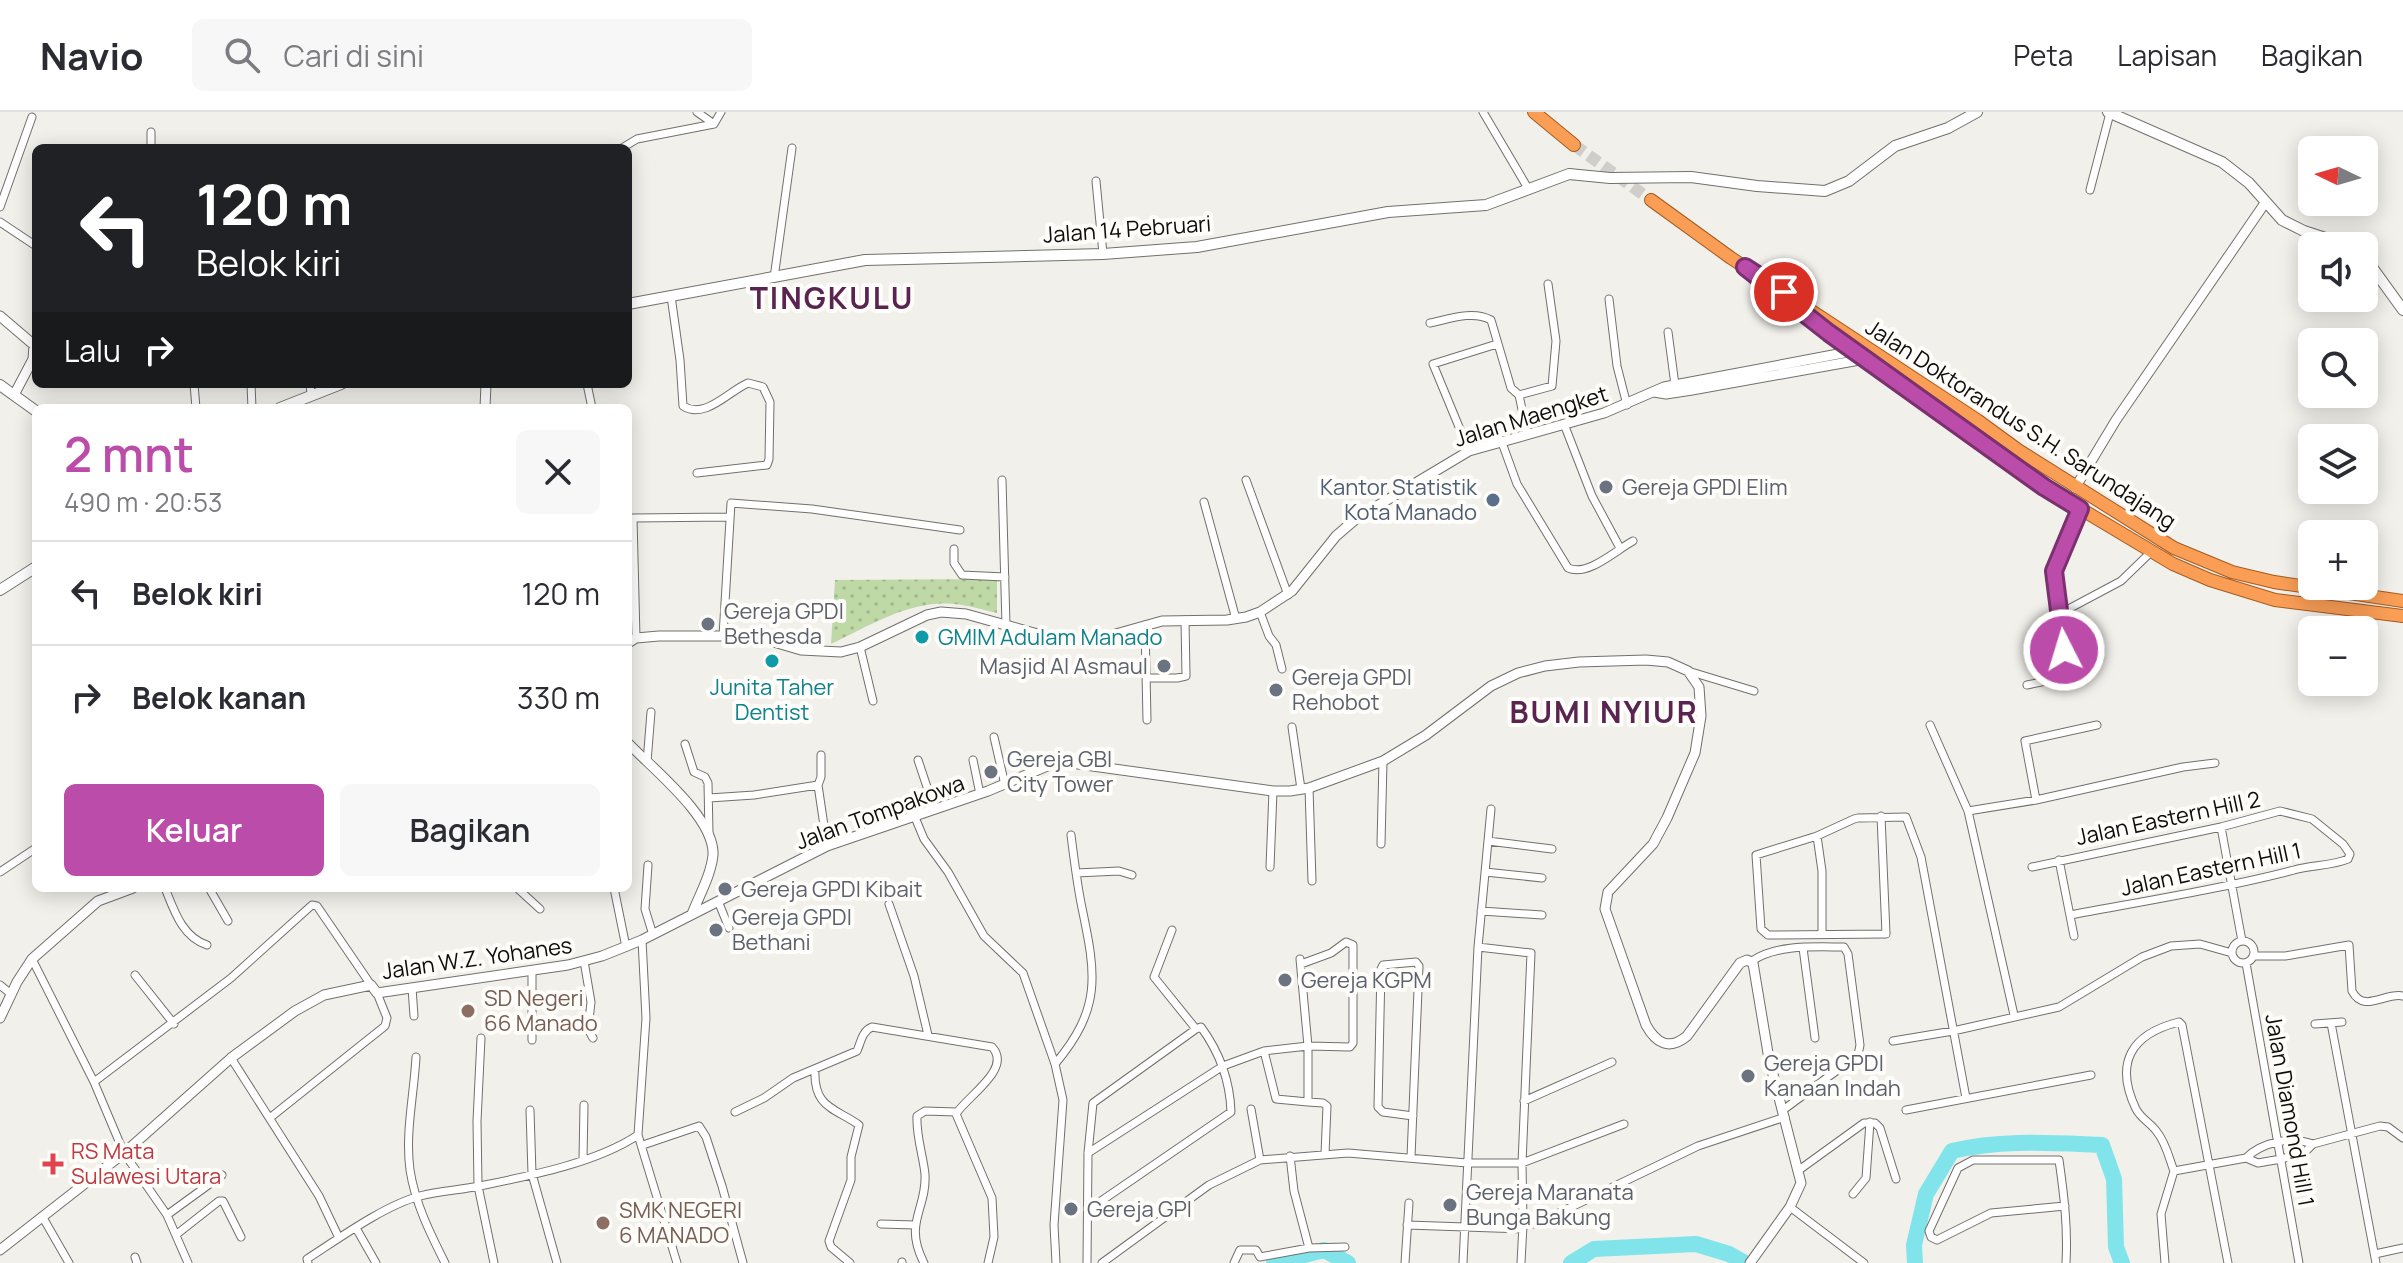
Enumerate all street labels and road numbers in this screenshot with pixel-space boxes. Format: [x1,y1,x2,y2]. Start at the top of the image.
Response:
street label: Jalan 14 Pebruari [1042,208,1212,250]
street label: Jalan Doktorandus S.H. Sarundajang [1860,312,2182,536]
street label: Jalan Maengket [1451,378,1612,454]
street label: Jalan Tompakowa [792,768,968,856]
street label: Jalan Eastern Hill 2 [2073,784,2263,852]
street label: Jalan Eastern Hill 1 [2118,835,2304,903]
street label: Jalan W.Z. Yohanes [380,930,574,986]
street label: Jalan Diamond Hill 1 [2258,1011,2322,1209]

